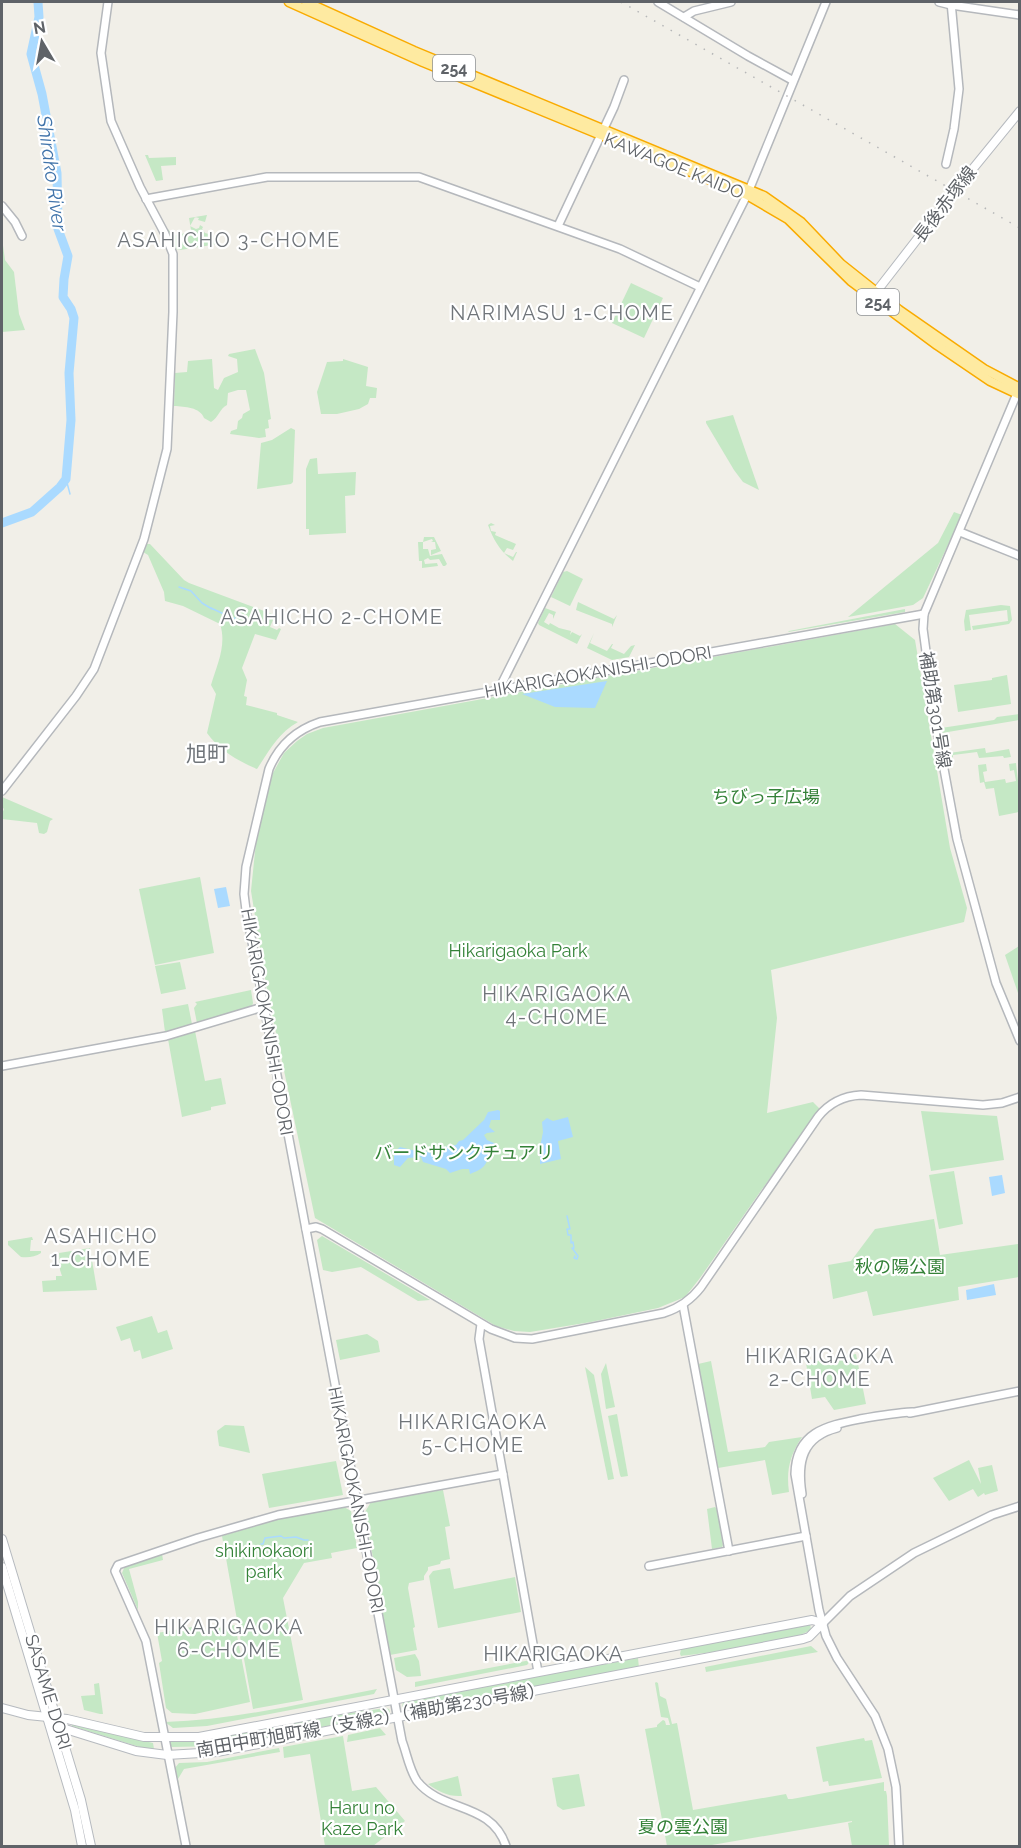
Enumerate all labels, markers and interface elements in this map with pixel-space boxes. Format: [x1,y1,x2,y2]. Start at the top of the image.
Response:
north arrow [12,12,72,72]
text: N [32,17,47,38]
road number: 254 [433,55,475,81]
water label: Shirako River [32,113,72,234]
street label: KAWAGOE KAIDO [601,128,747,203]
street label: 長後赤塚線 [909,162,981,246]
district label: ASAHICHO 3-CHOME [117,228,341,252]
road number: 254 [857,289,899,315]
district label: NARIMASU 1-CHOME [450,301,674,325]
district label: ASAHICHO 2-CHOME [220,605,444,629]
street label: HIKARIGAOKANISHI-ODORI [483,641,713,702]
street label: 補助第301号線 [916,650,955,770]
district label: 旭町 [186,741,228,766]
park label: ちびっ子広場 [712,786,820,807]
street label: HIKARIGAOKANISHI-ODORI [237,907,298,1137]
park label: Hikarigaoka Park [448,940,588,961]
district label: HIKARIGAOKA 4-CHOME [482,982,632,1029]
park label: バードサンクチュアリ [374,1142,554,1163]
district label: ASAHICHO 1-CHOME [44,1224,158,1271]
park label: 秋の陽公園 [855,1256,945,1277]
district label: HIKARIGAOKA 2-CHOME [745,1344,895,1391]
street label: HIKARIGAOKANISHI-ODORI [324,1385,389,1615]
district label: HIKARIGAOKA 5-CHOME [398,1410,548,1457]
park label: shikinokaori park [215,1540,313,1582]
district label: HIKARIGAOKA 6-CHOME [154,1615,304,1662]
street label: SASAME DORI [21,1632,76,1752]
district label: HIKARIGAOKA [483,1641,623,1666]
street label: 南田中町旭町線（支線2）（補助第230号線） [195,1678,547,1761]
park label: Haru no Kaze Park [321,1797,403,1839]
park label: 夏の雲公園 [638,1816,728,1837]

